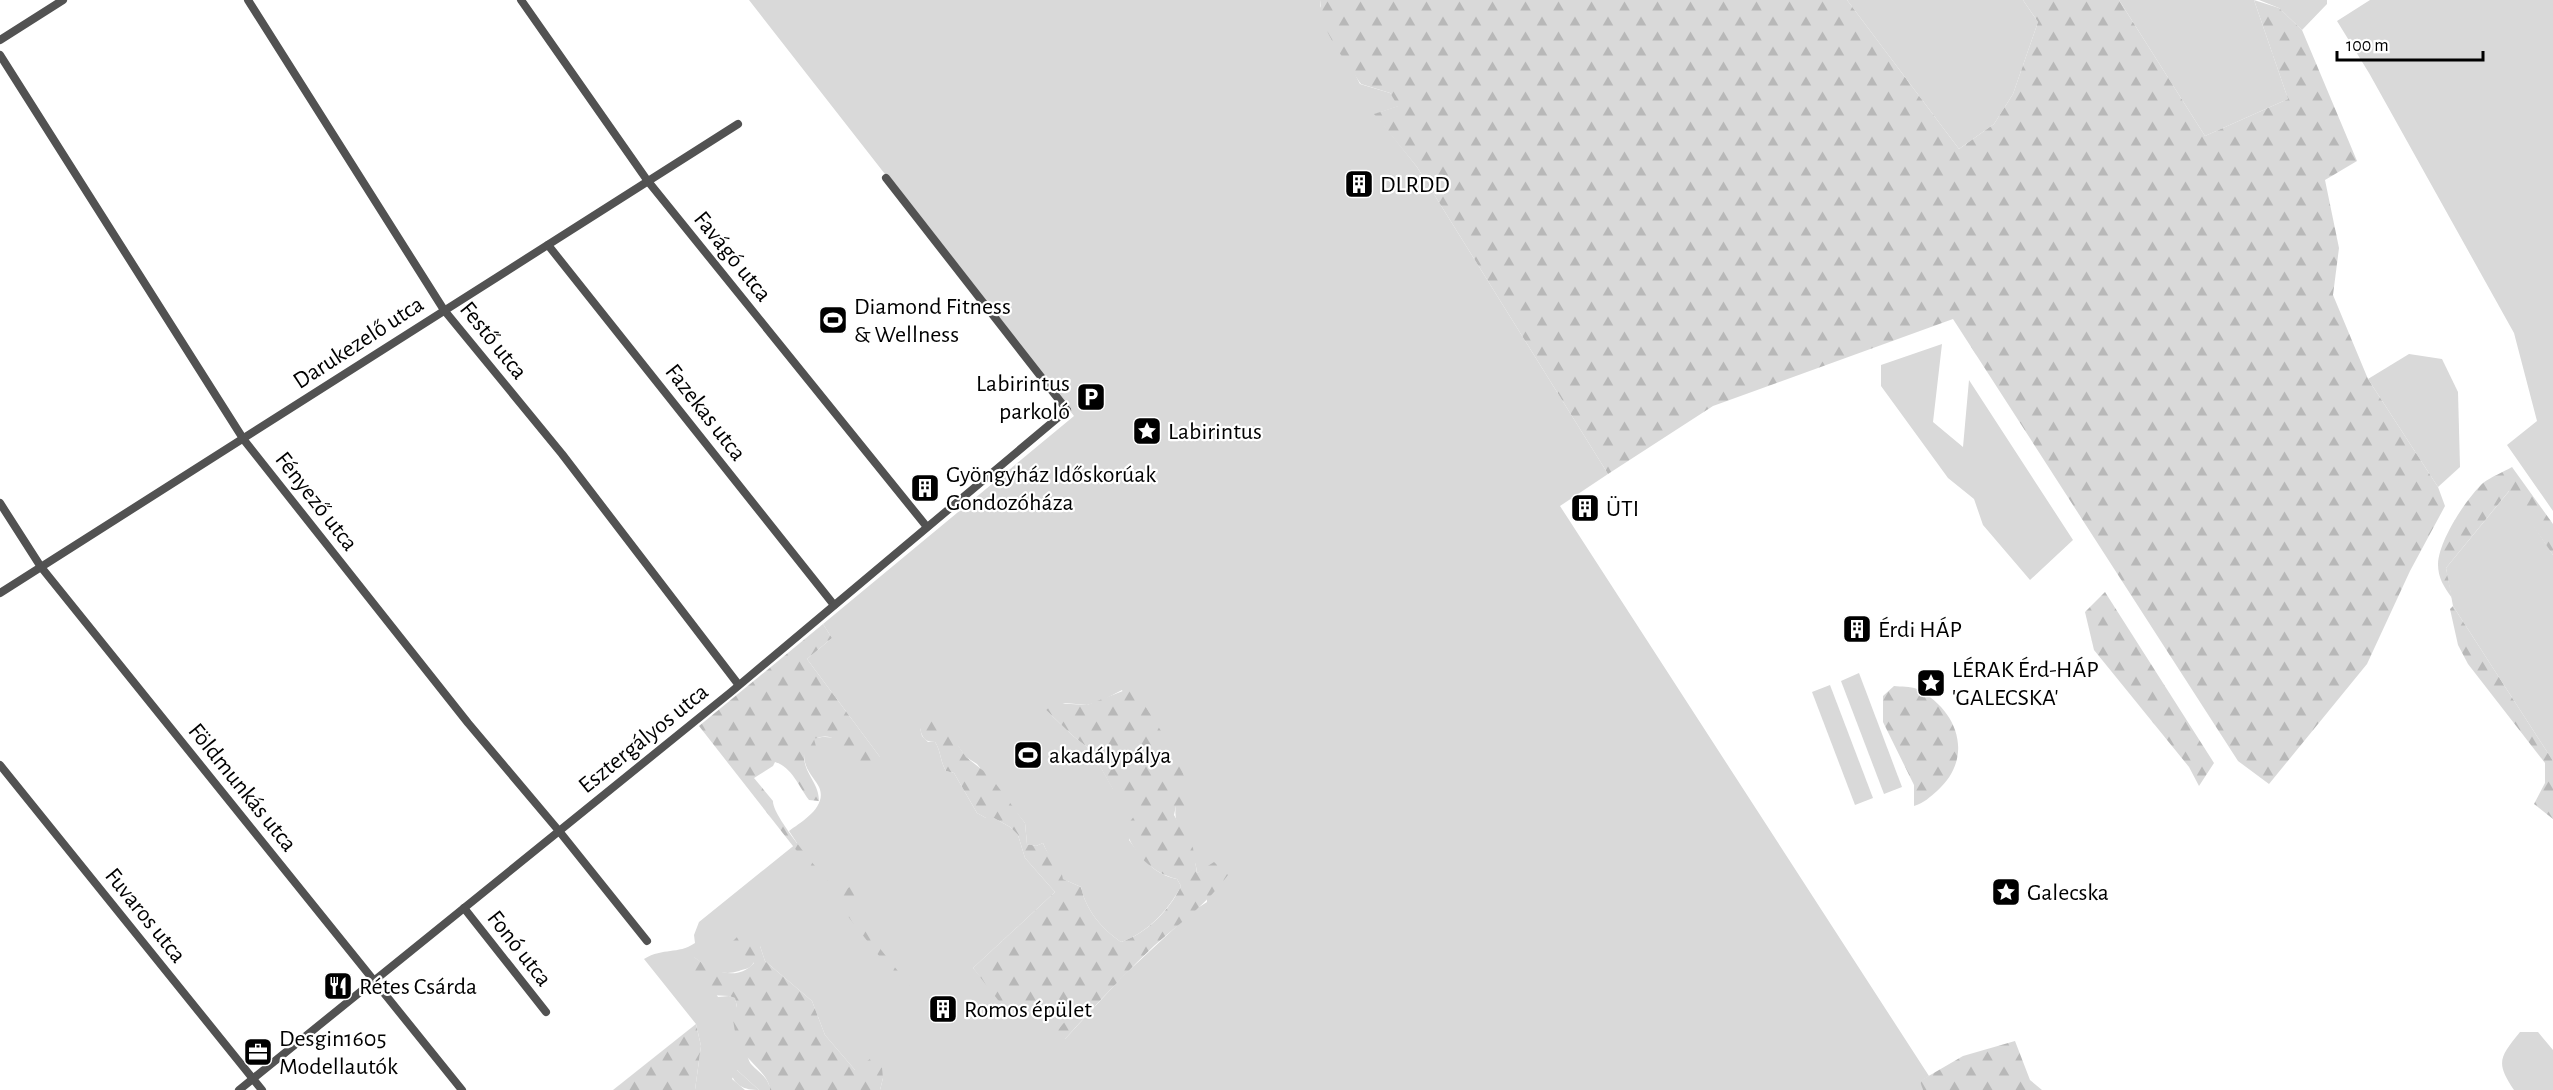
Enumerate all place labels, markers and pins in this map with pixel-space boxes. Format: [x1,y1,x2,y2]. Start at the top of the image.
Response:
building icon: DLRDD [1343,168,1375,200]
place label: DLRDD [1380,173,1450,197]
place label: Diamond Fitness & Wellness [854,295,1011,347]
sports icon: Diamond Fitness & Wellness [817,304,849,336]
place label: Labirintus parkoló [976,372,1070,424]
parking icon: Labirintus parkoló [1075,381,1107,413]
place icon: Labirintus [1131,415,1163,447]
place label: Labirintus [1168,420,1262,444]
place label: Gyöngyház Időskorúak Gondozóháza [946,463,1156,515]
building icon: Gyöngyház Időskorúak Gondozóháza [909,472,941,504]
building icon: ÜTI [1569,492,1601,524]
place label: ÜTI [1606,496,1639,521]
building icon: Érdi HÁP [1841,613,1873,645]
place label: Érdi HÁP [1878,616,1962,642]
place label: LÉRAK Érd-HÁP 'GALECSKA' [1952,656,2099,710]
place icon: LÉRAK Érd-HÁP 'GALECSKA' [1915,667,1947,699]
sports icon: akadálypálya [1012,739,1044,771]
place label: akadálypálya [1049,744,1171,768]
place icon: Galecska [1990,876,2022,908]
place label: Galecska [2027,881,2109,905]
restaurant icon: Rétes Csárda [322,970,354,1002]
place label: Rétes Csárda [359,975,477,999]
building icon: Romos épület [927,993,959,1025]
place label: Romos épület [964,998,1092,1022]
place label: Desgin1605 Modellautók [279,1027,398,1079]
office icon: Desgin1605 Modellautók [242,1036,274,1068]

